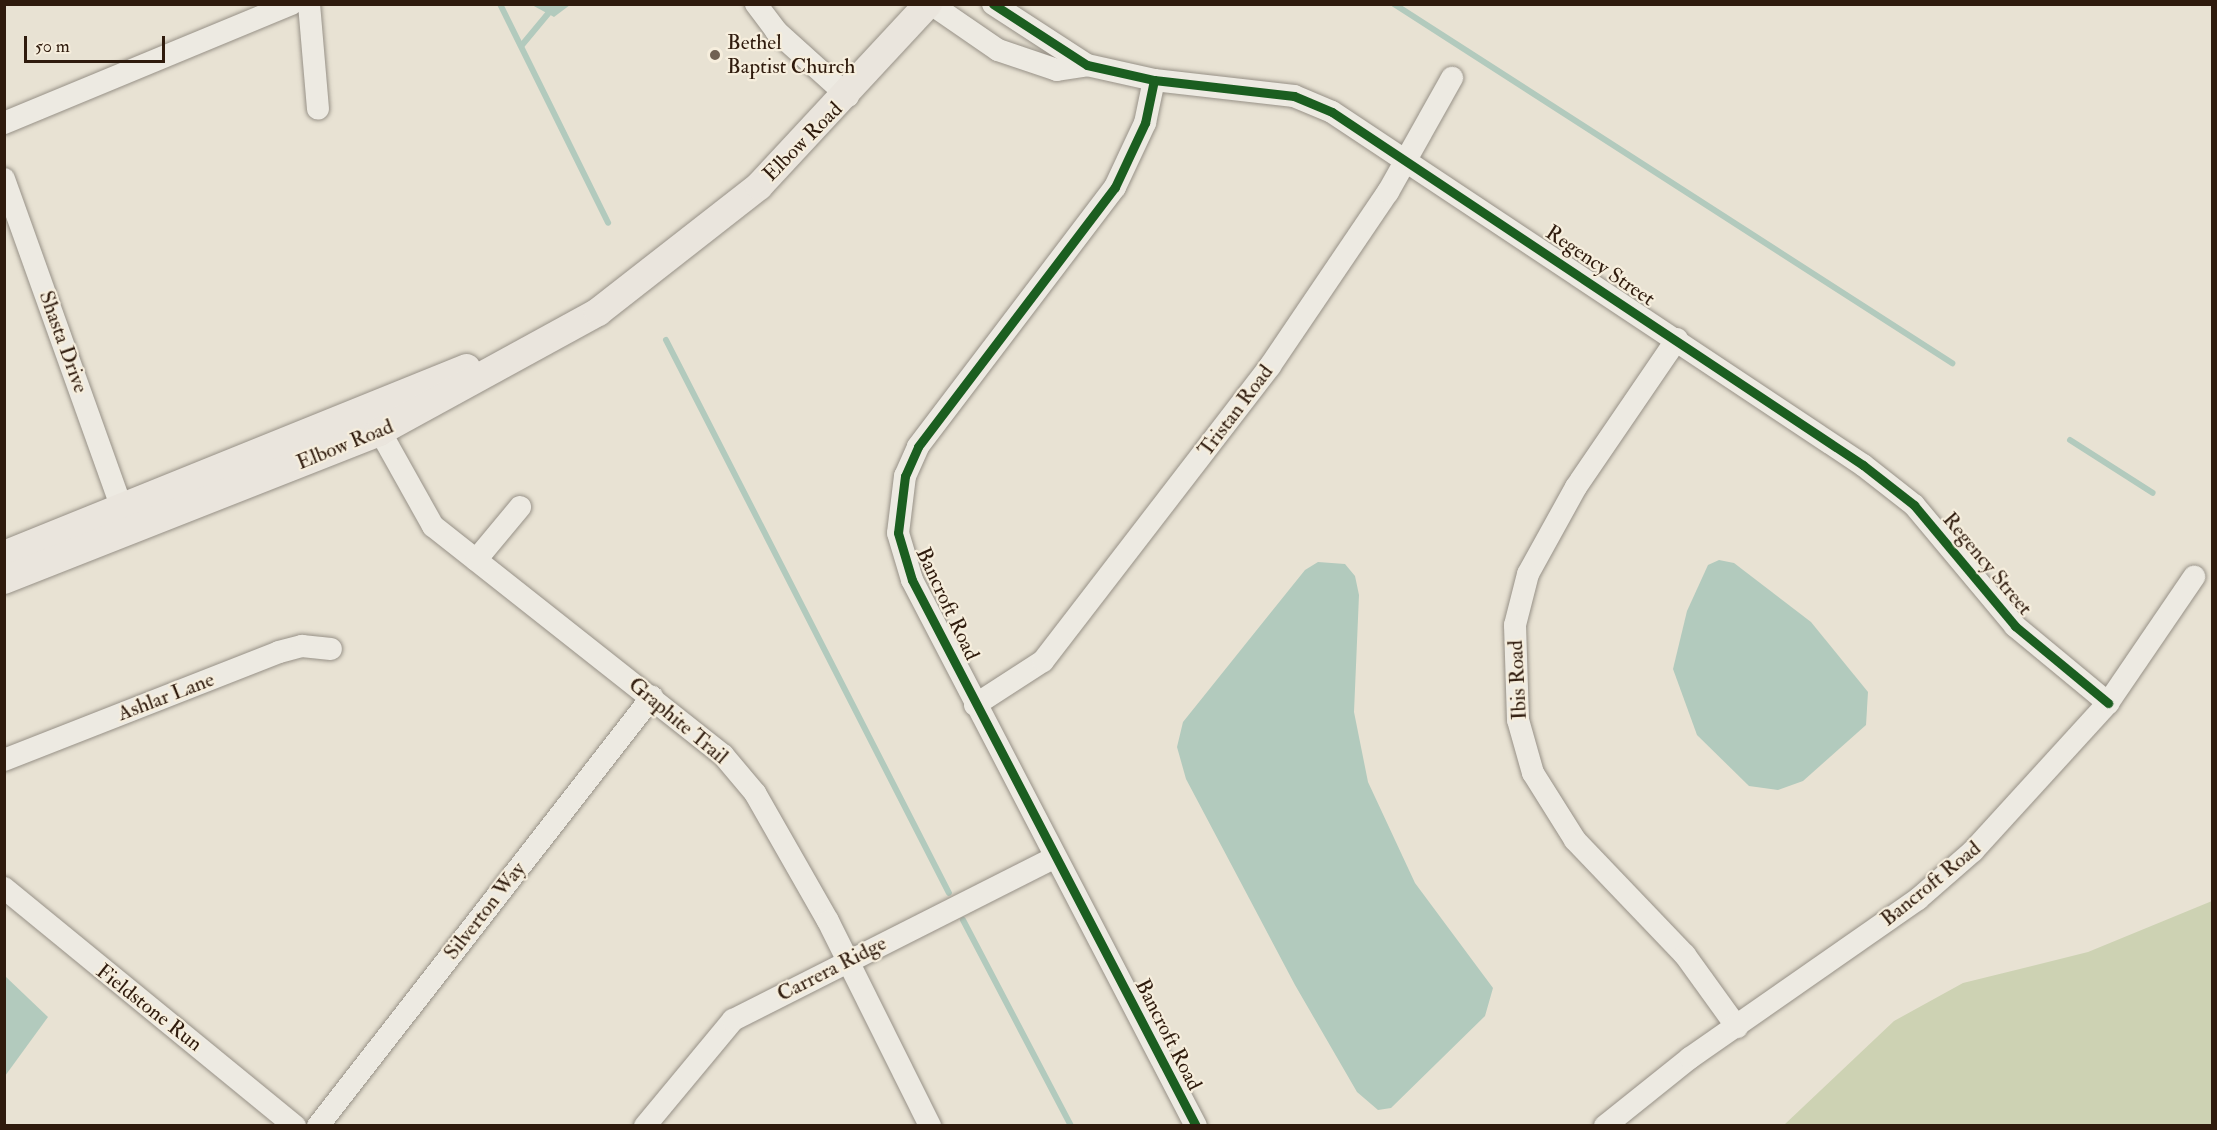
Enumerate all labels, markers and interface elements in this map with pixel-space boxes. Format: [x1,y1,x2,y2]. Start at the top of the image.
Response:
scale bar [27,24,168,62]
place label: Bethel Baptist Church [727,30,855,80]
text: 50 m [35,35,70,58]
marker: Bethel Baptist Church [708,48,722,62]
street label: Elbow Road [758,97,848,187]
street label: Regency Street [1541,220,1659,312]
street label: Shasta Drive [33,288,93,396]
street label: Tristan Road [1193,360,1279,462]
street label: Elbow Road [293,414,397,476]
street label: Regency Street [1937,508,2037,620]
street label: Bancroft Road [910,544,984,664]
street label: Ibis Road [1503,639,1533,721]
street label: Ashlar Lane [114,667,218,727]
street label: Graphite Trail [623,672,733,770]
street label: Bancroft Road [1876,836,1986,932]
street label: Silverton Way [439,857,531,965]
street label: Carrera Ridge [773,931,891,1007]
street label: Fieldstone Run [91,959,207,1057]
street label: Bancroft Road [1129,975,1207,1095]

